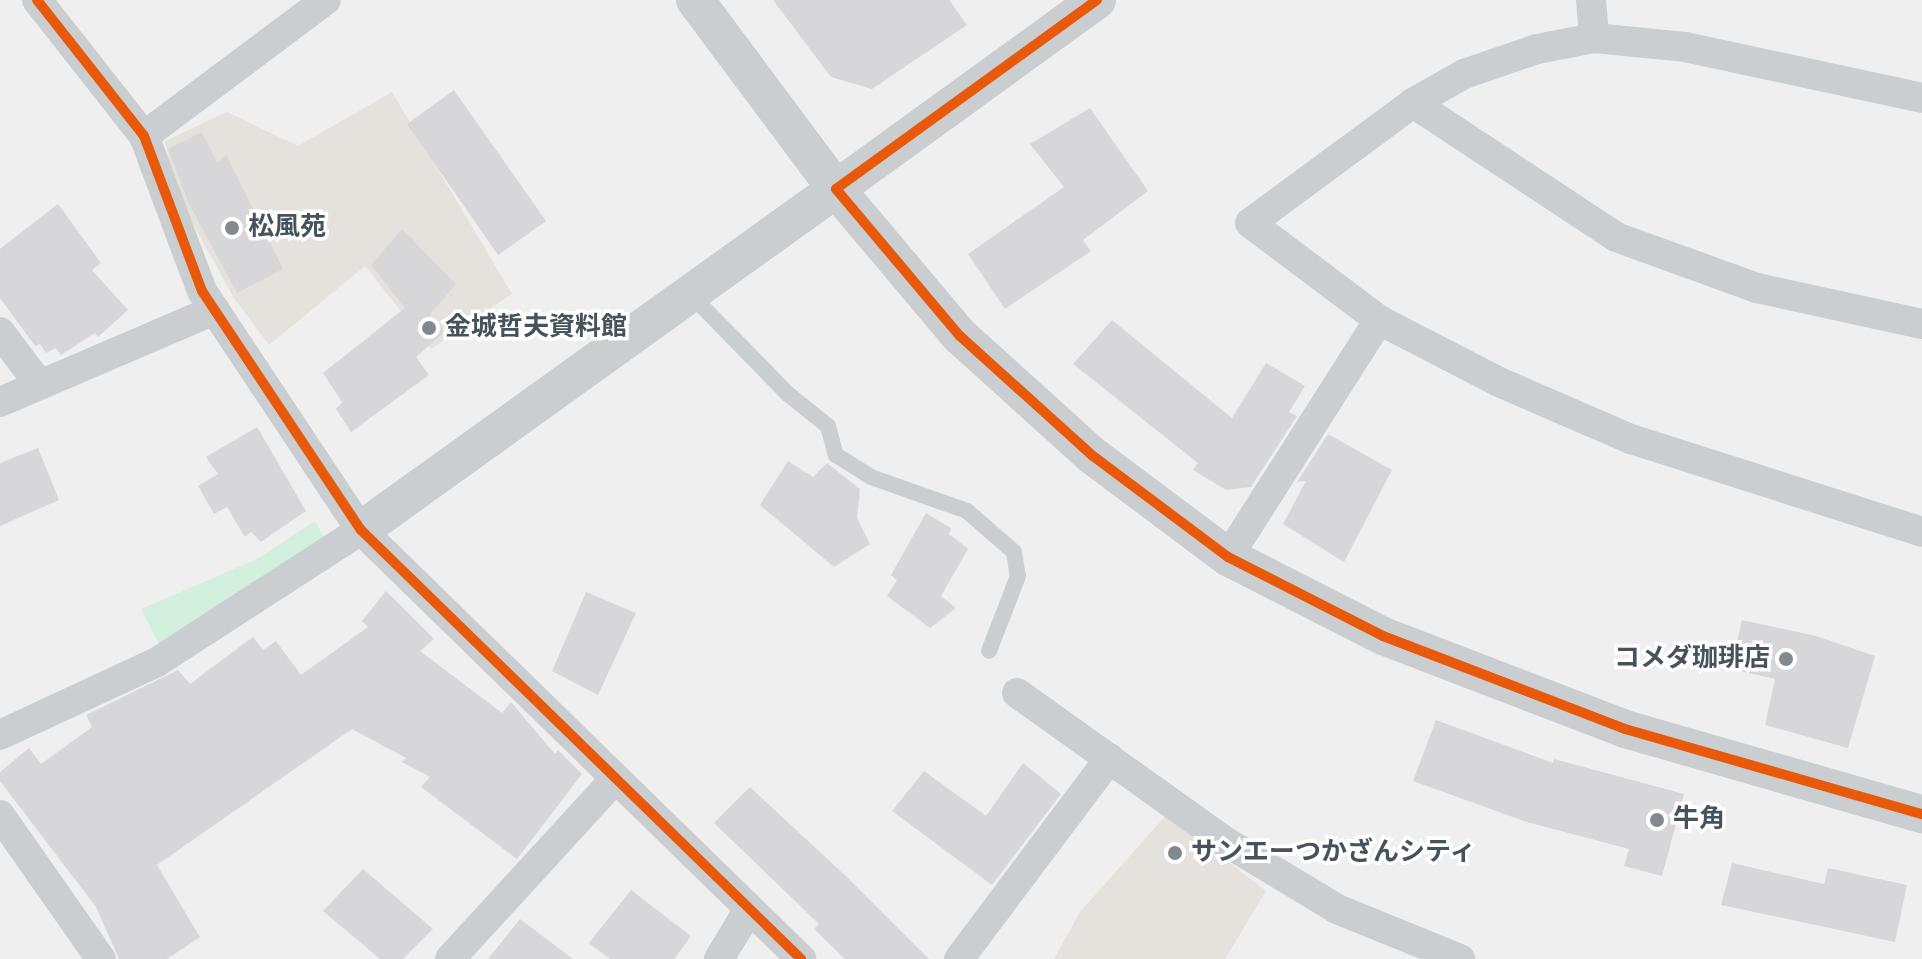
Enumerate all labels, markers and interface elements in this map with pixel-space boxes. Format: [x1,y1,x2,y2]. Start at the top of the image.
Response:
place label: 松風苑 [248,212,326,244]
marker: 松風苑 [223,219,241,237]
place label: 金城哲夫資料館 [445,312,627,344]
marker: 金城哲夫資料館 [420,319,438,337]
place label: コメダ珈琲店 [1614,643,1770,675]
marker: コメダ珈琲店 [1777,650,1795,668]
place label: 牛角 [1673,804,1725,836]
marker: 牛角 [1648,811,1666,829]
place label: サンエーつかざんシティ [1191,837,1477,869]
marker: サンエーつかざんシティ [1166,844,1184,862]

